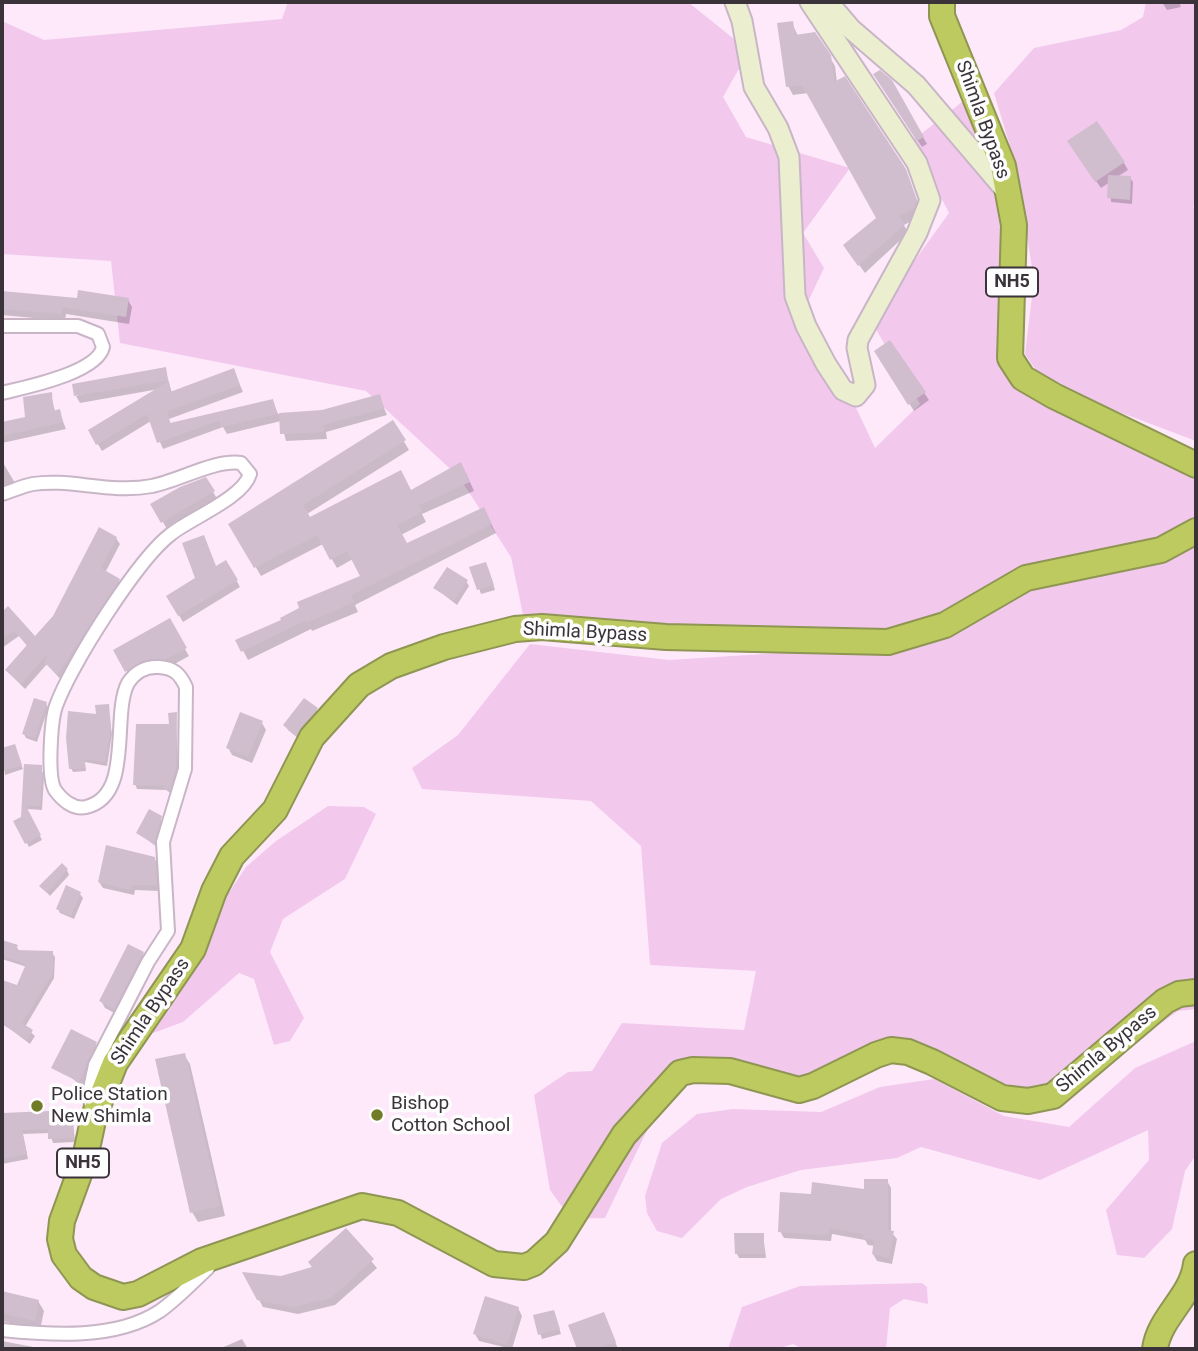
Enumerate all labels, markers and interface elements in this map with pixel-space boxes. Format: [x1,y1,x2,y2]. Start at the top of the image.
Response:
street label: Shimla Bypass [950,58,1014,182]
road number: NH5 [986,268,1038,296]
street label: Shimla Bypass [522,618,648,648]
street label: Shimla Bypass [107,954,195,1070]
street label: Shimla Bypass [1052,1001,1162,1099]
place label: Police Station New Shimla [51,1084,168,1128]
place label: Bishop Cotton School [391,1093,510,1137]
marker: Police Station New Shimla [29,1098,45,1114]
marker: Bishop Cotton School [369,1107,385,1123]
road number: NH5 [57,1148,109,1178]

